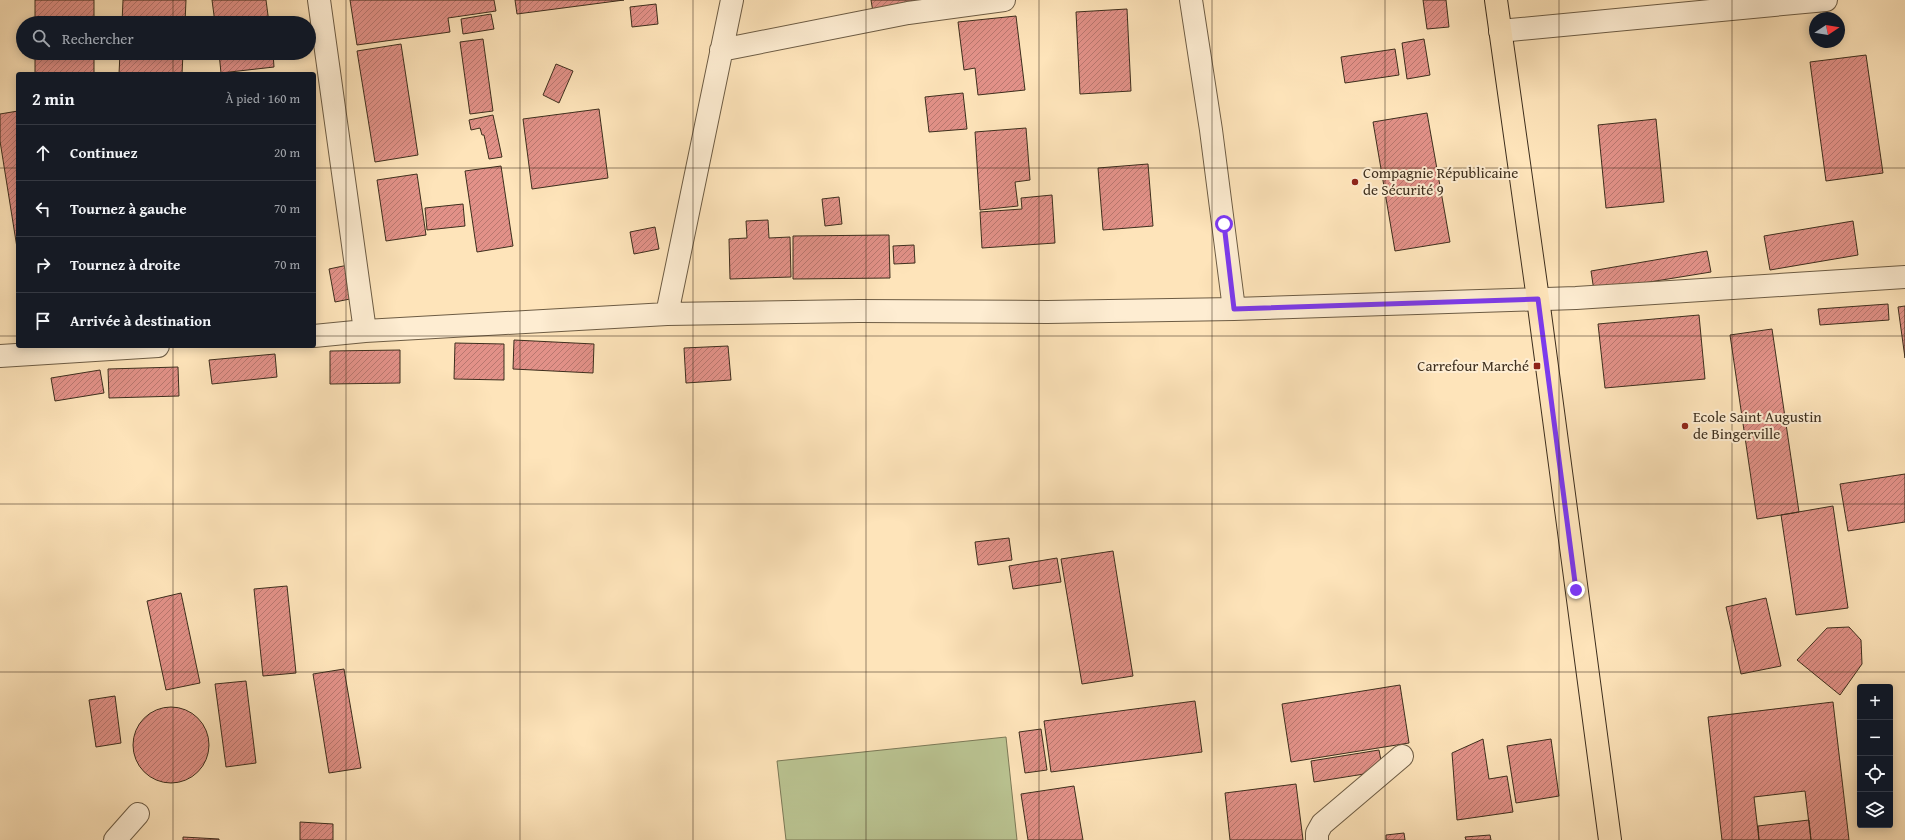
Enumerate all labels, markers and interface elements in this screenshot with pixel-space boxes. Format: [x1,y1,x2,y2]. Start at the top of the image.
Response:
north arrow [1809,12,1845,48]
search box [16,16,316,60]
icon: search [30,27,52,49]
text: Rechercher [62,28,134,49]
text: 2 min [32,86,74,111]
text: À pied · 160 m [225,89,300,108]
icon: ahead [32,142,54,164]
text: Continuez [70,142,138,163]
text: 20 m [274,143,300,162]
place label: Compagnie Républicaine de Sécurité 9 [1363,162,1518,200]
marker: Compagnie Républicaine de Sécurité 9 [1350,177,1360,187]
icon: left [32,198,54,220]
text: Tournez à gauche [70,198,187,219]
text: 70 m [274,199,300,218]
route start [1215,215,1233,233]
icon: right [32,254,54,276]
text: Tournez à droite [70,254,180,275]
text: 70 m [274,255,300,274]
icon: arrive [32,310,54,332]
text: Arrivée à destination [70,310,211,331]
place label: Carrefour Marché [1417,355,1529,376]
marker: Carrefour Marché [1532,361,1542,371]
place label: Ecole Saint Augustin de Bingerville [1693,406,1822,444]
marker: Ecole Saint Augustin de Bingerville [1680,421,1690,431]
route end [1567,581,1585,599]
map controls [1857,684,1893,828]
button: + [1857,684,1893,720]
button: − [1857,720,1893,756]
button: locate [1857,756,1893,792]
button: layers [1857,792,1893,828]

